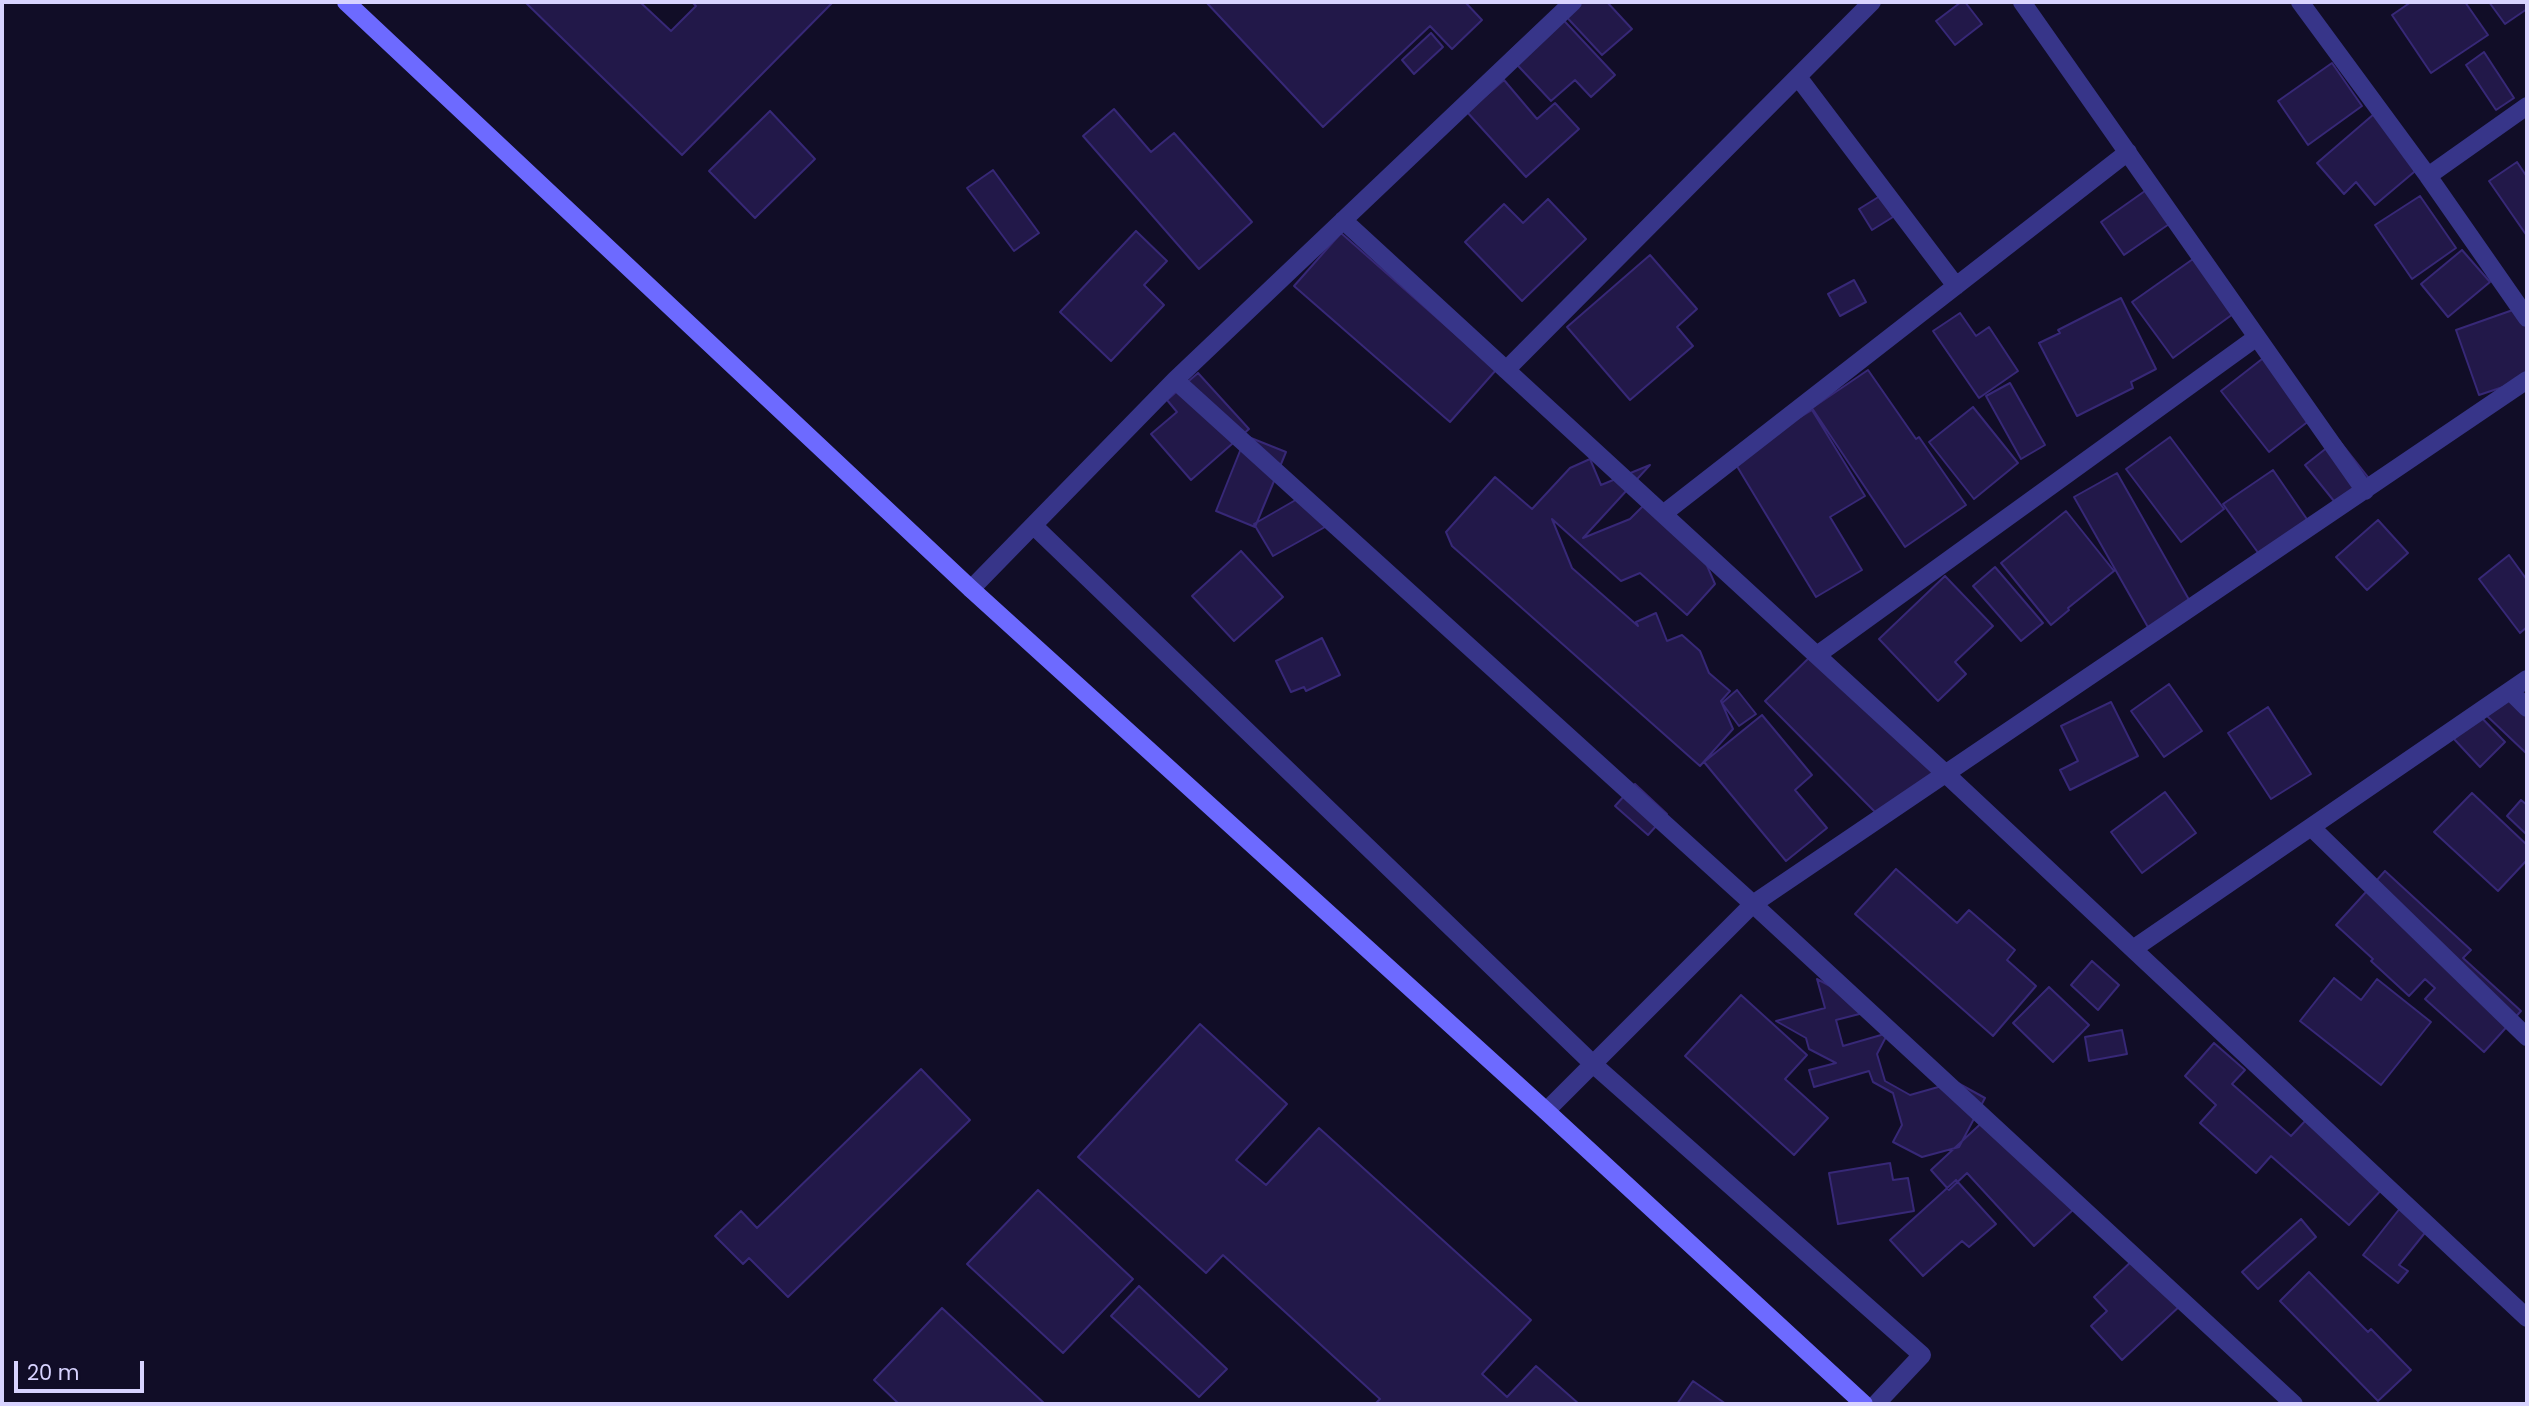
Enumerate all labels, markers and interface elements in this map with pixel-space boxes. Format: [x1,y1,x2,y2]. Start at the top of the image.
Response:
scale bar [18,1346,147,1390]
text: 20 m [27,1358,80,1387]

